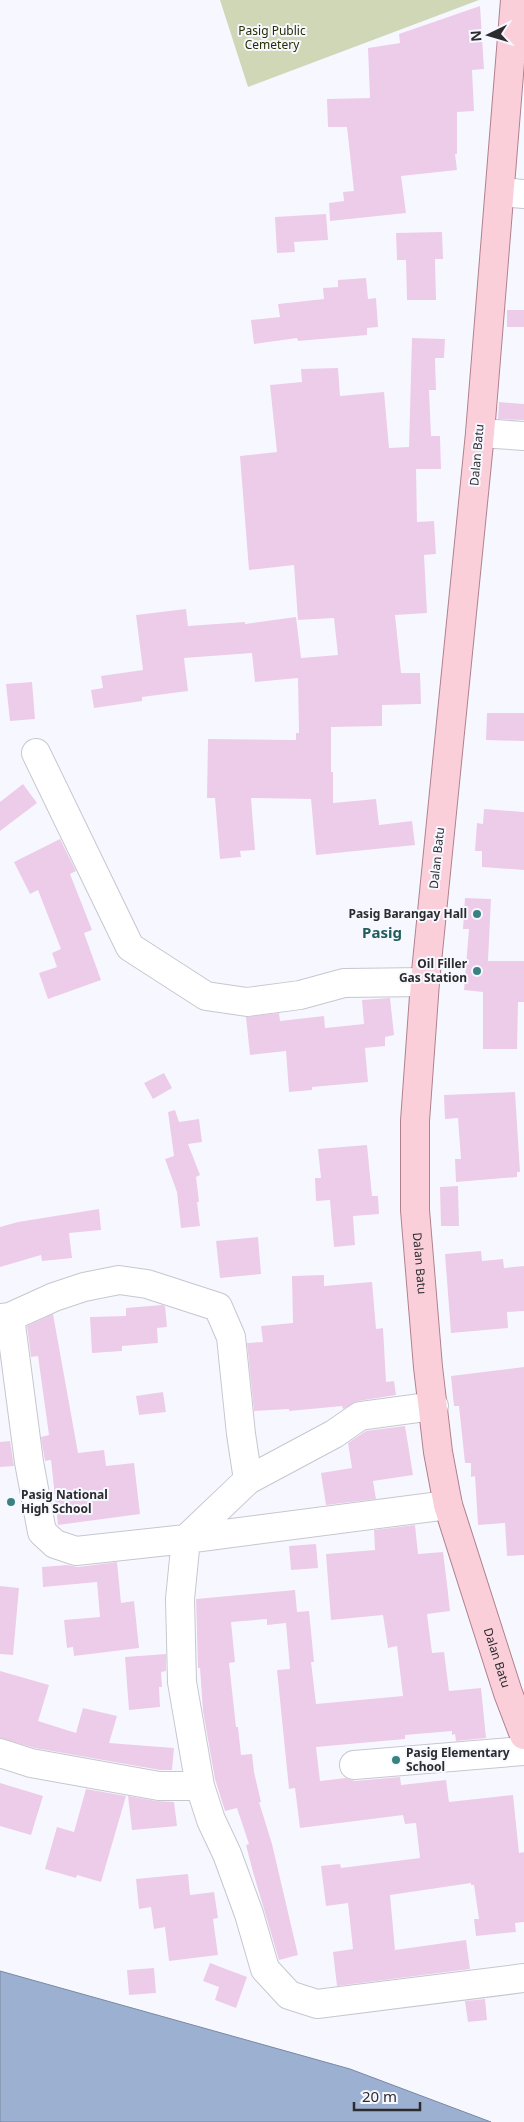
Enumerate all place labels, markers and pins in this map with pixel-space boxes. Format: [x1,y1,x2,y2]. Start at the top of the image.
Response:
place label: Pasig Barangay Hall [348,905,467,922]
marker: Pasig Barangay Hall [471,908,483,920]
place label: Oil Filler Gas Station [399,955,468,986]
marker: Oil Filler Gas Station [471,965,483,977]
place label: Pasig National High School [21,1486,108,1517]
marker: Pasig National High School [5,1496,17,1508]
place label: Pasig Elementary School [406,1744,510,1775]
marker: Pasig Elementary School [390,1754,402,1766]

